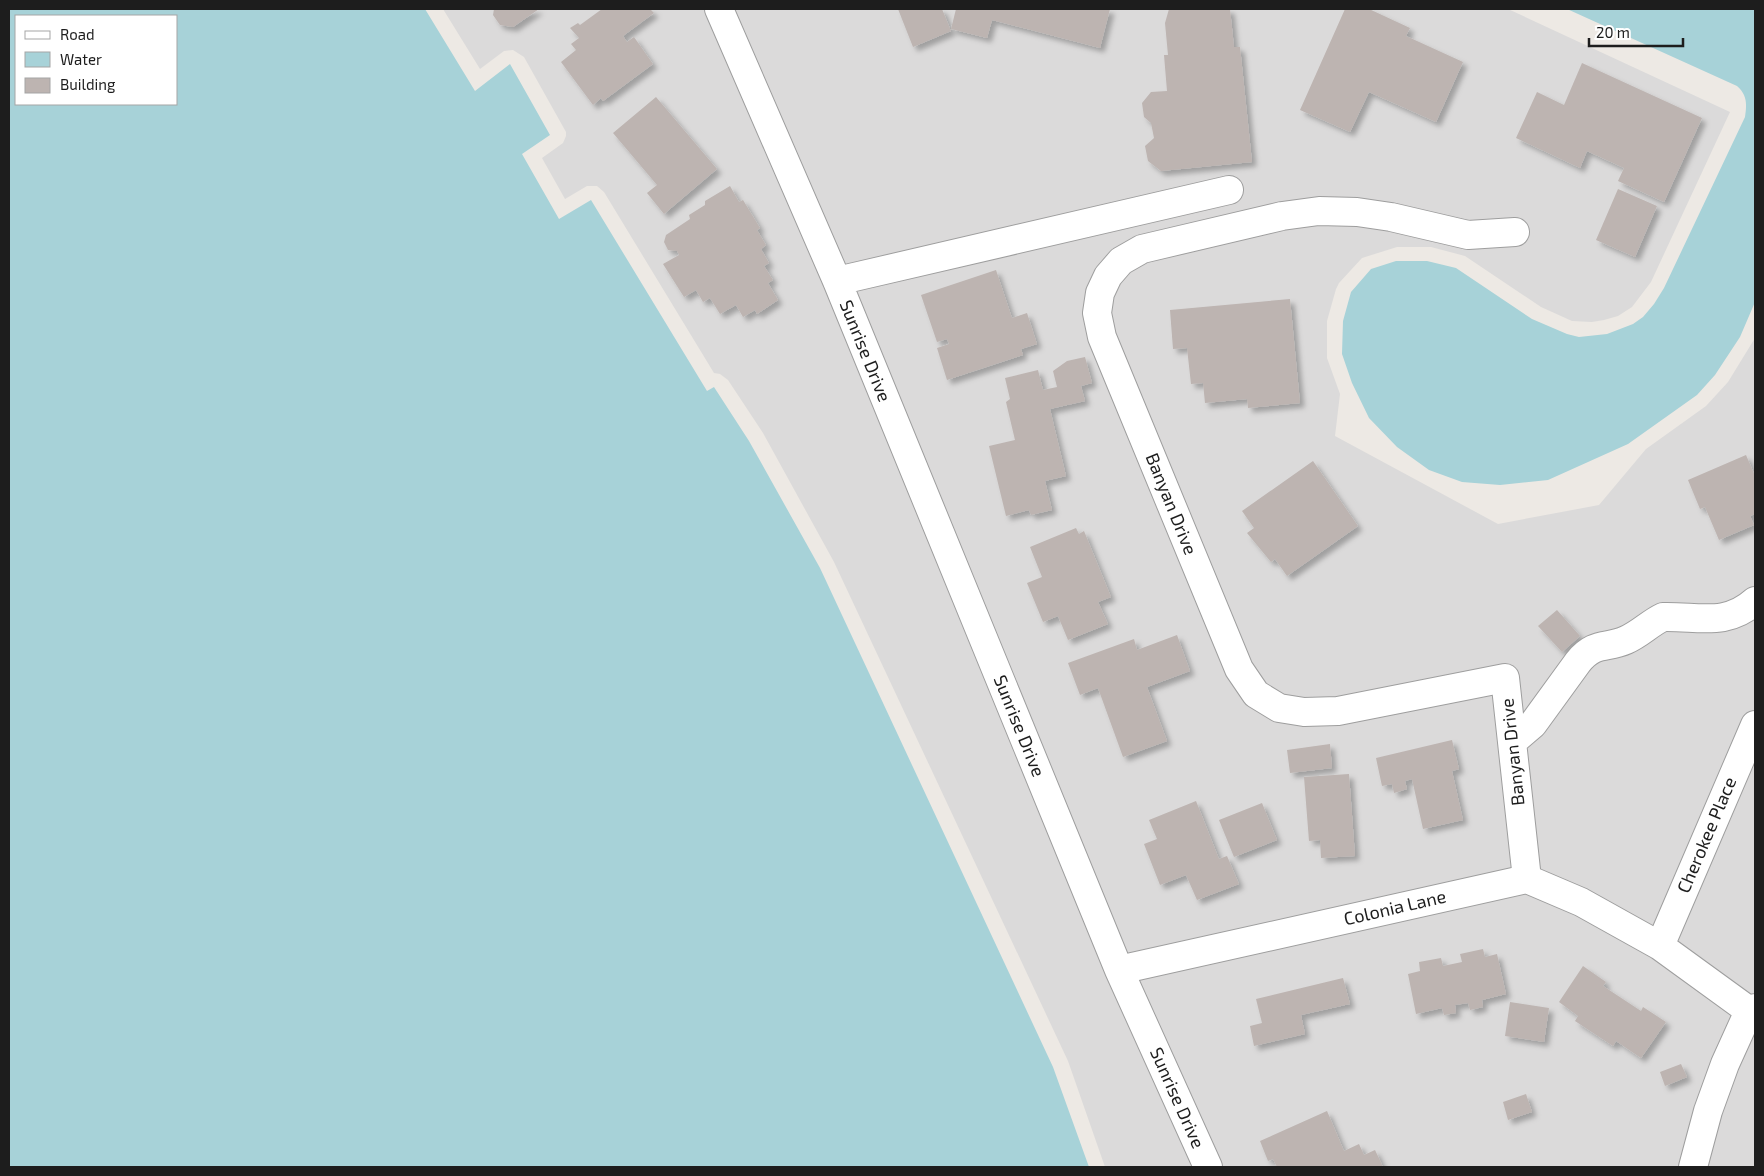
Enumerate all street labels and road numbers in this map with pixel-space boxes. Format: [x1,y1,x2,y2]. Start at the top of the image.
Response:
street label: Sunrise Drive [835,296,896,405]
street label: Banyan Drive [1141,449,1202,558]
street label: Sunrise Drive [989,671,1050,780]
street label: Banyan Drive [1495,697,1529,807]
street label: Cherokee Place [1672,773,1740,896]
street label: Colonia Lane [1342,885,1448,929]
street label: Sunrise Drive [1146,1044,1210,1151]

